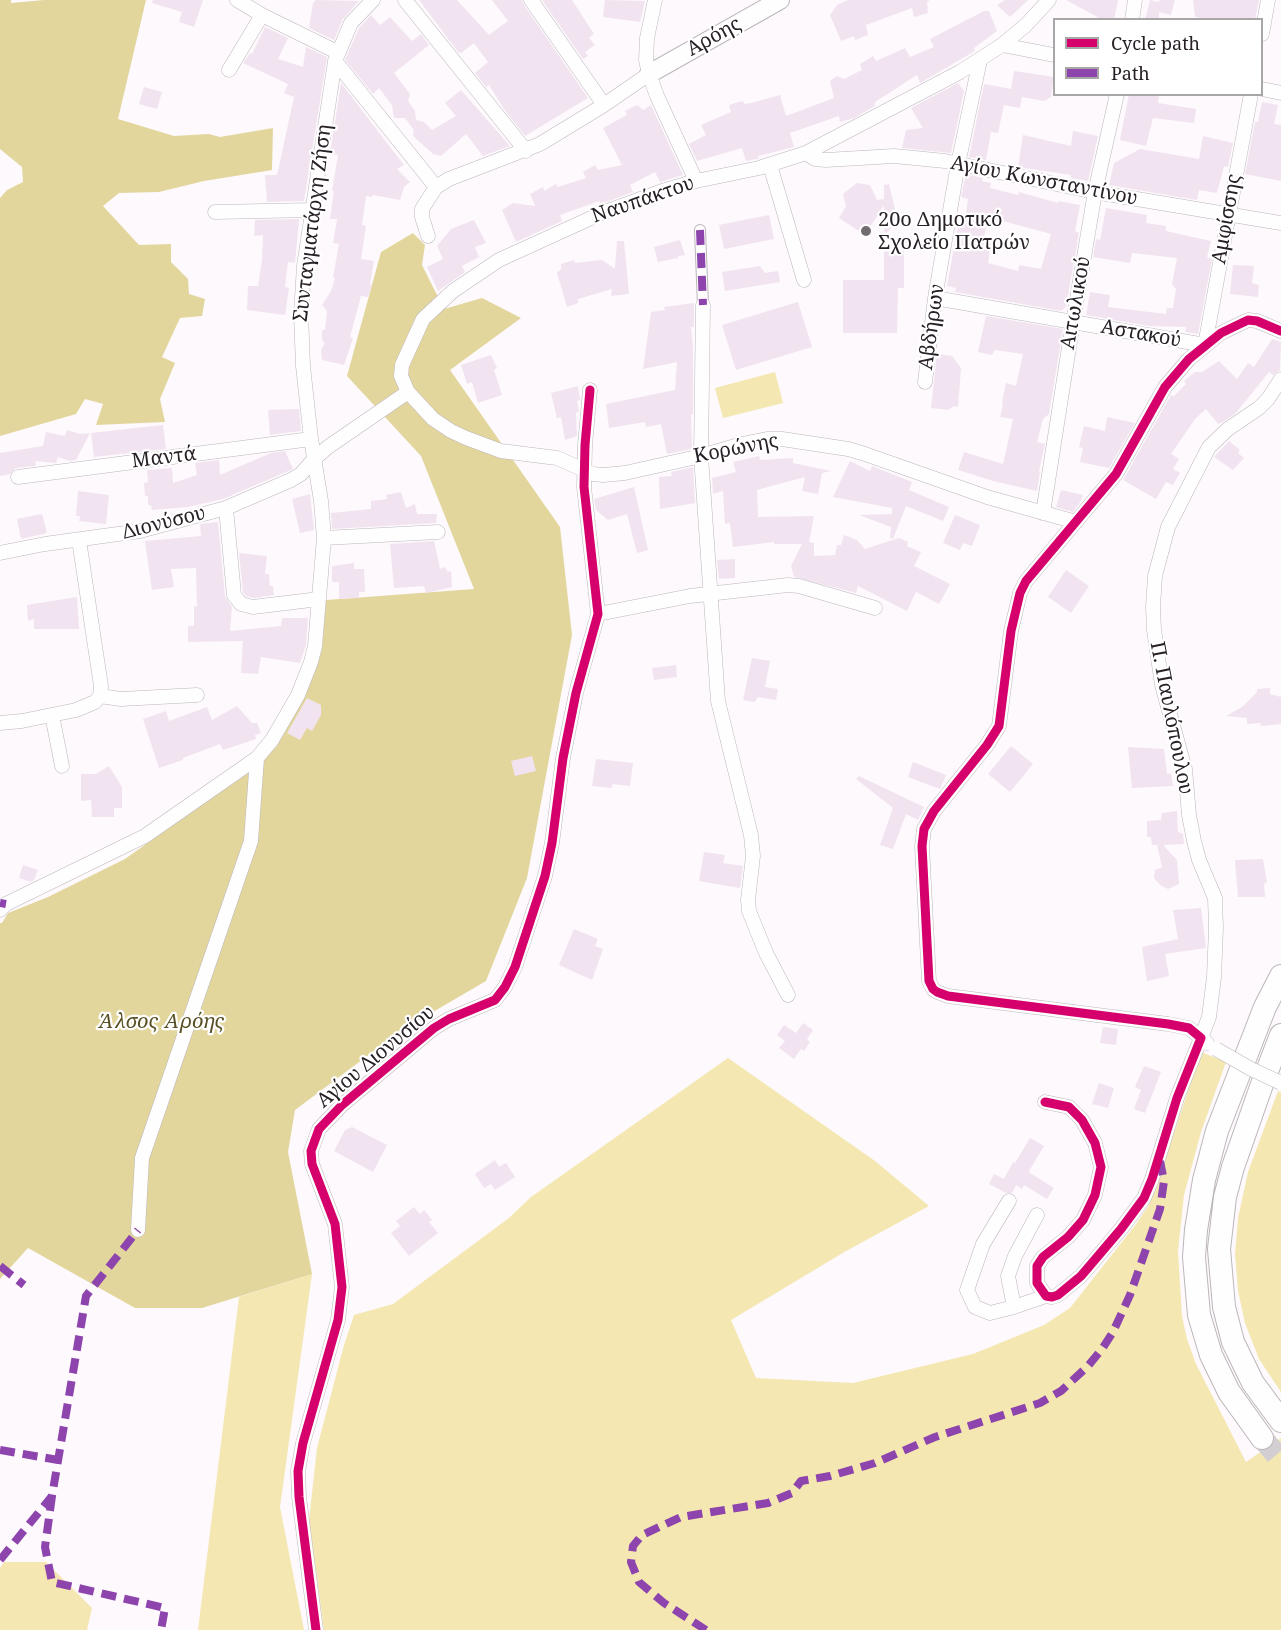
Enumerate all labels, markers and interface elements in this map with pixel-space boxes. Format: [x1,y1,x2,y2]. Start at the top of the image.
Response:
street label: Αρόης [683,12,745,62]
legend [1053,18,1263,96]
text: Cycle path [1111,31,1200,55]
text: Path [1111,61,1150,85]
street label: Συνταγματάρχη Ζήση [289,123,337,323]
street label: Αγίου Κωνσταντίνου [949,151,1139,211]
street label: Ναυπάκτου [588,171,698,229]
street label: Αμφίσσης [1207,172,1247,266]
place label: 20ο Δημοτικό Σχολείο Πατρών [878,208,1030,255]
marker: 20ο Δημοτικό Σχολείο Πατρών [859,224,873,238]
street label: Αιτωλικού [1056,255,1096,351]
street label: Αβδήρων [914,283,950,371]
street label: Αστακού [1099,315,1183,353]
street label: Κορώνης [692,429,780,469]
street label: Μαντά [130,442,198,474]
street label: Διονύσου [120,501,208,545]
street label: Π. Παυλόπουλου [1144,640,1198,796]
street label: Αγίου Διονυσίου [312,1001,440,1113]
park label: Άλσος Αρόης [98,1010,224,1034]

